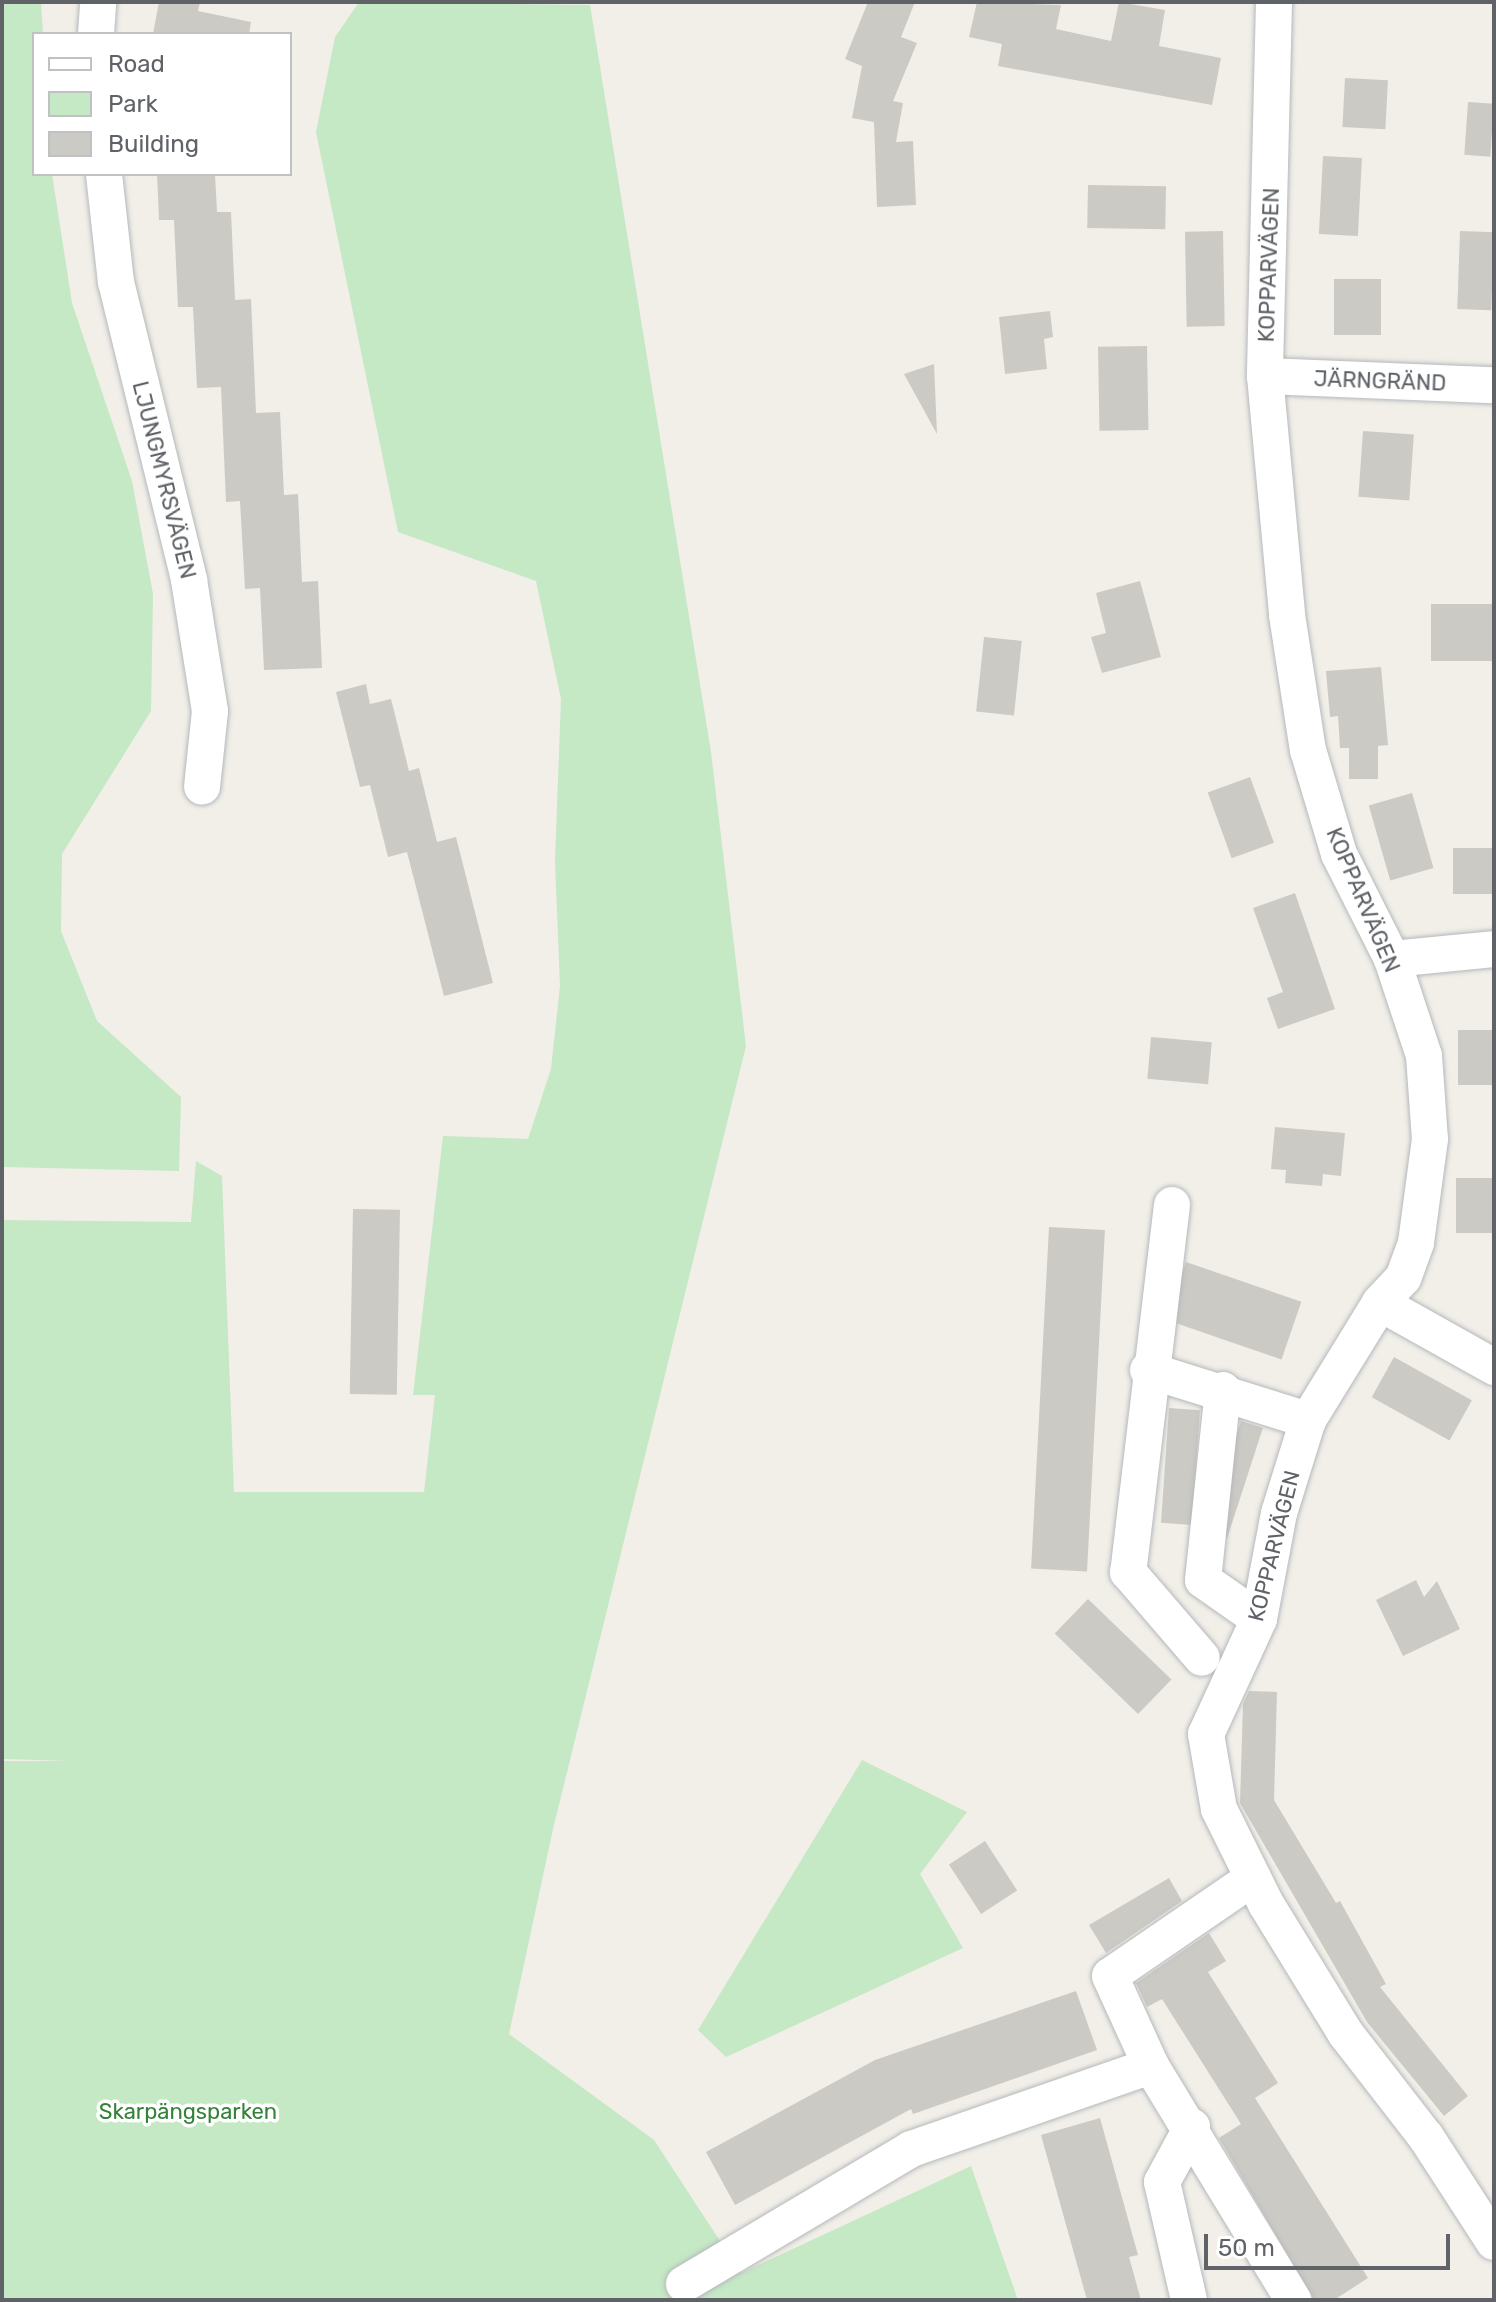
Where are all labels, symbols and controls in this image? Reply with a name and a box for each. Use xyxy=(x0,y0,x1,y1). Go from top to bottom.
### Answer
legend xyxy=(32,32,292,176)
text: Road xyxy=(108,50,165,78)
text: Park xyxy=(108,90,158,118)
text: Building xyxy=(108,130,199,158)
street label: KOPPARVÄGEN xyxy=(1253,187,1285,343)
street label: JÄRNGRÄND xyxy=(1313,365,1447,397)
street label: LJUNGMYRSVÄGEN xyxy=(127,378,201,582)
street label: KOPPARVÄGEN xyxy=(1321,824,1405,976)
street label: KOPPARVÄGEN xyxy=(1242,1468,1306,1624)
park label: Skarpängsparken xyxy=(99,2099,277,2125)
scale bar xyxy=(1208,2218,1454,2268)
text: 50 m xyxy=(1218,2234,1275,2262)

